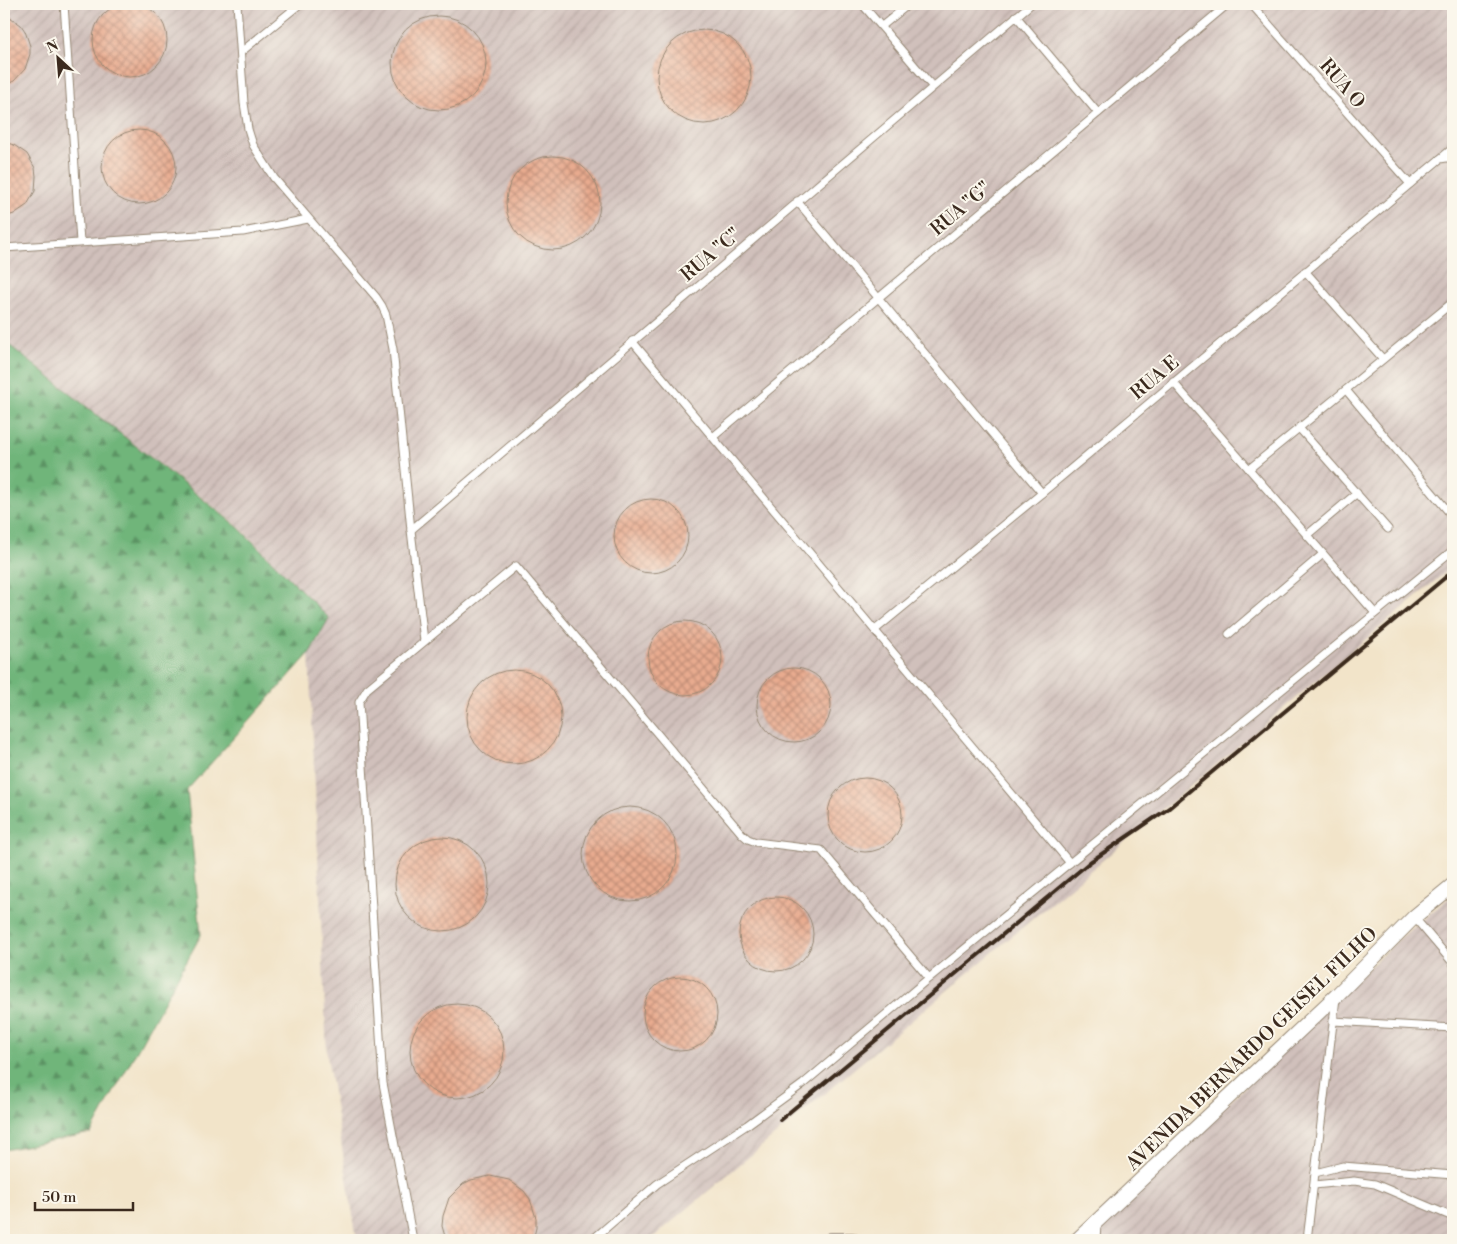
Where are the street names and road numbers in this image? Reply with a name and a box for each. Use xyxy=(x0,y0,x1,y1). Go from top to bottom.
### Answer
street label: RUA O xyxy=(1314,54,1370,113)
street label: RUA "G" xyxy=(925,176,996,241)
street label: RUA "C" xyxy=(676,223,746,287)
street label: RUA E xyxy=(1125,351,1184,405)
street label: AVENIDA BERNARDO GEISEL FILHO xyxy=(1120,922,1383,1176)

